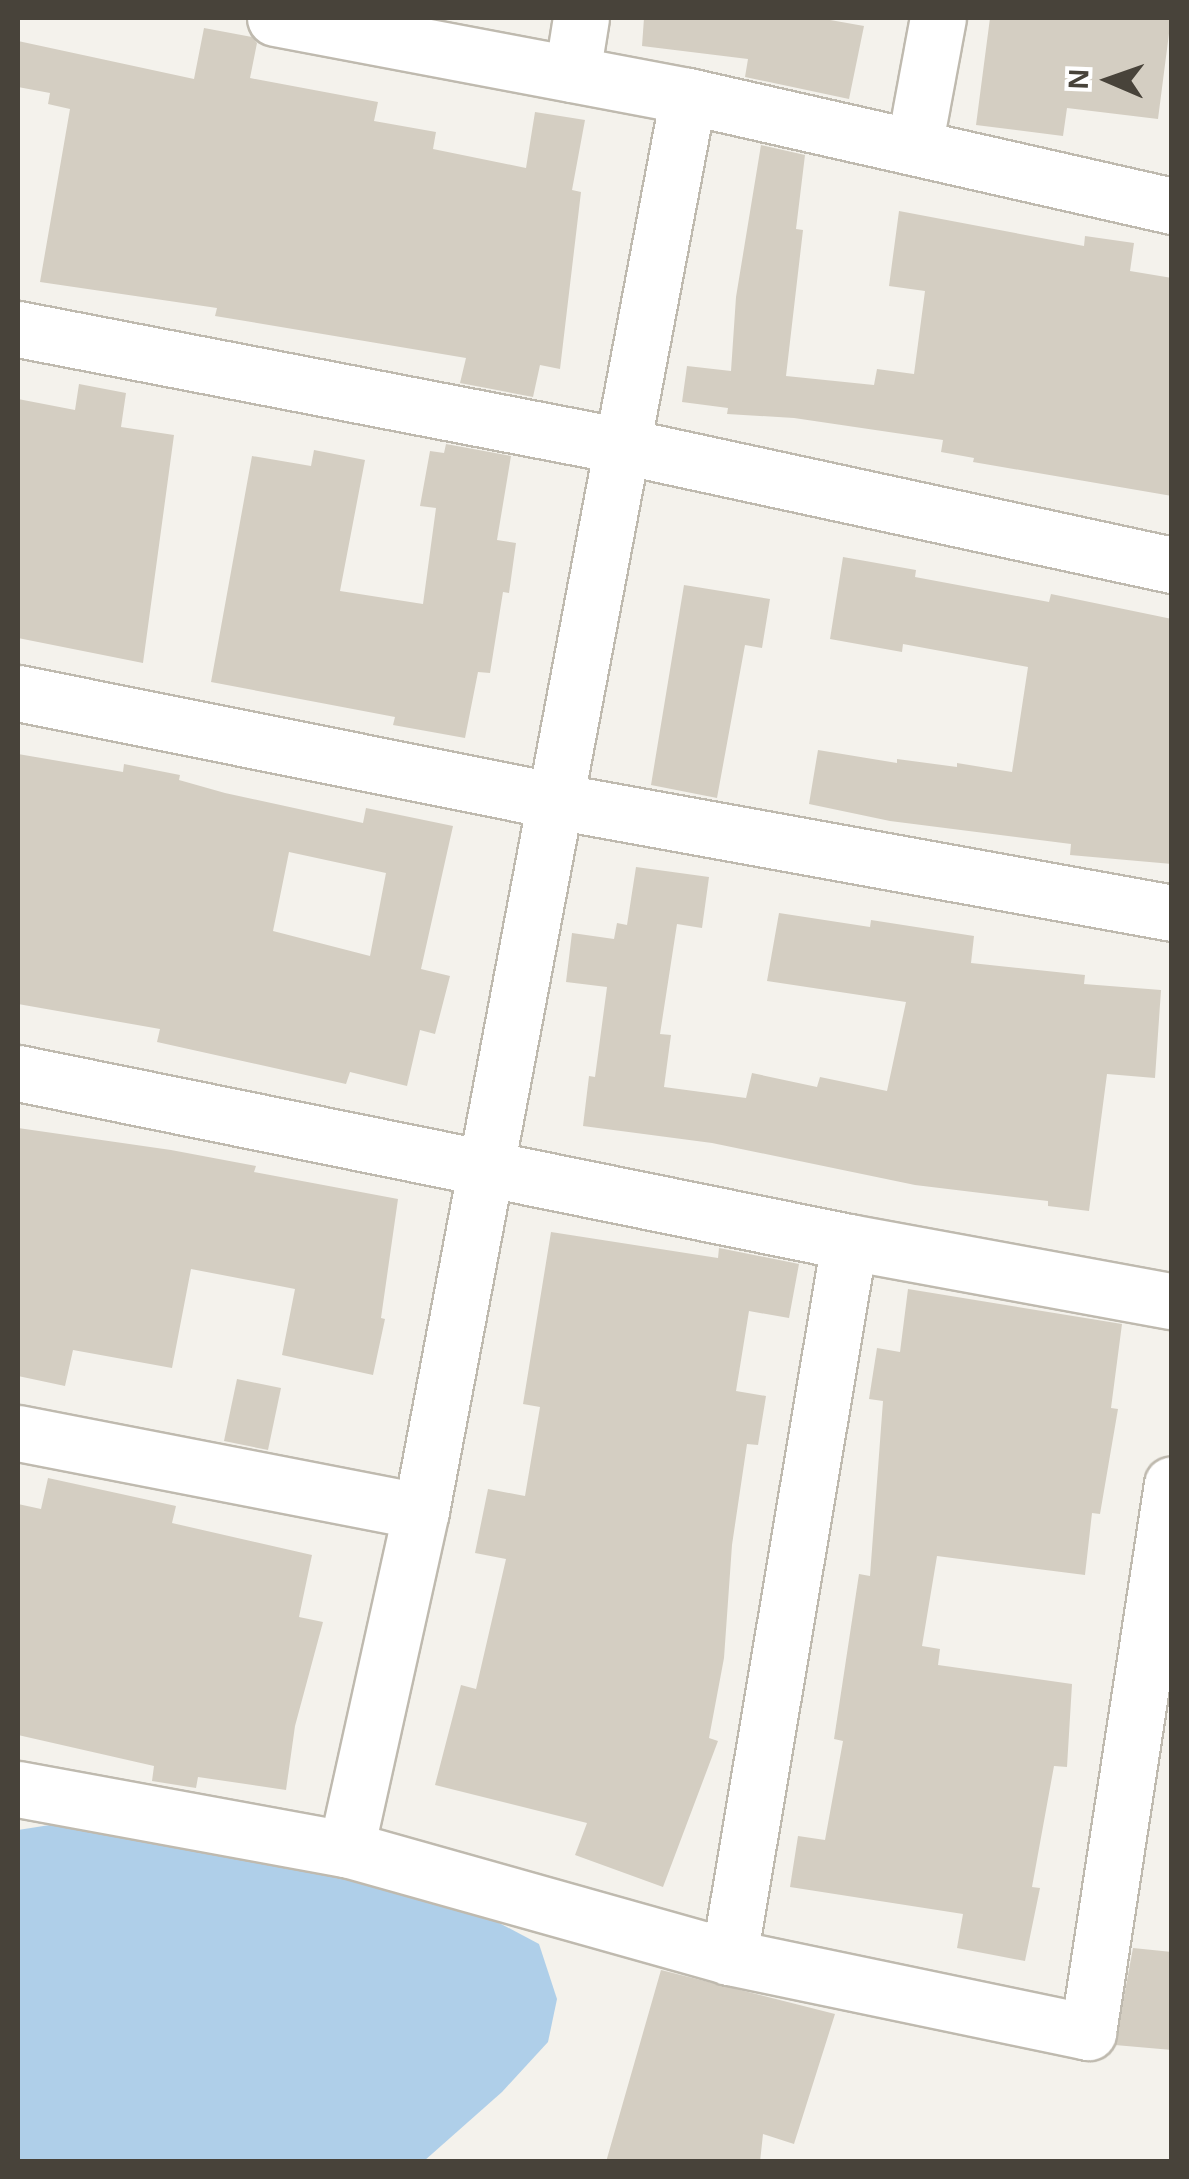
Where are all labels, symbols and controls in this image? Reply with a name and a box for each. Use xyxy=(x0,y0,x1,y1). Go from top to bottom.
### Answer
north arrow xyxy=(1059,30,1159,130)
text: N xyxy=(1063,68,1094,90)

